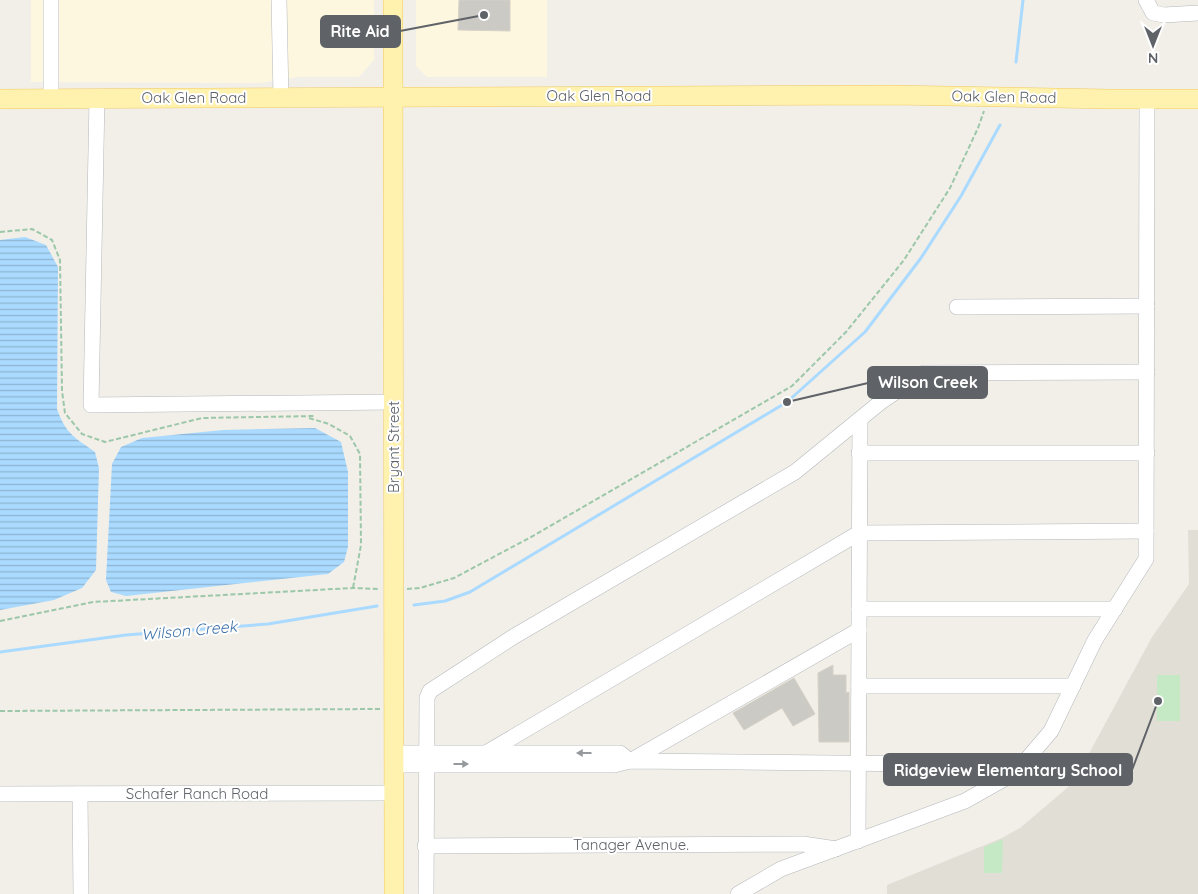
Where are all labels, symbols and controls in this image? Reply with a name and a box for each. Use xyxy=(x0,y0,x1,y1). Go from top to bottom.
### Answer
callout: Rite Aid xyxy=(321,16,400,47)
north arrow xyxy=(1128,20,1178,70)
text: Rite Aid xyxy=(330,21,390,41)
text: N xyxy=(1148,49,1158,67)
street label: Oak Glen Road xyxy=(547,86,651,105)
street label: Oak Glen Road xyxy=(951,86,1057,107)
street label: Oak Glen Road xyxy=(142,88,246,107)
callout: Wilson Creek xyxy=(868,367,987,398)
text: Wilson Creek xyxy=(878,372,978,392)
street label: Bryant Street xyxy=(384,401,403,493)
water label: Wilson Creek xyxy=(140,616,239,644)
one-way arrow xyxy=(576,749,592,757)
callout: Ridgeview Elementary School xyxy=(884,754,1132,785)
one-way arrow xyxy=(453,760,469,768)
text: Ridgeview Elementary School xyxy=(894,760,1122,780)
street label: Schafer Ranch Road xyxy=(126,784,268,803)
street label: Tanager Avenue. xyxy=(573,835,689,854)

